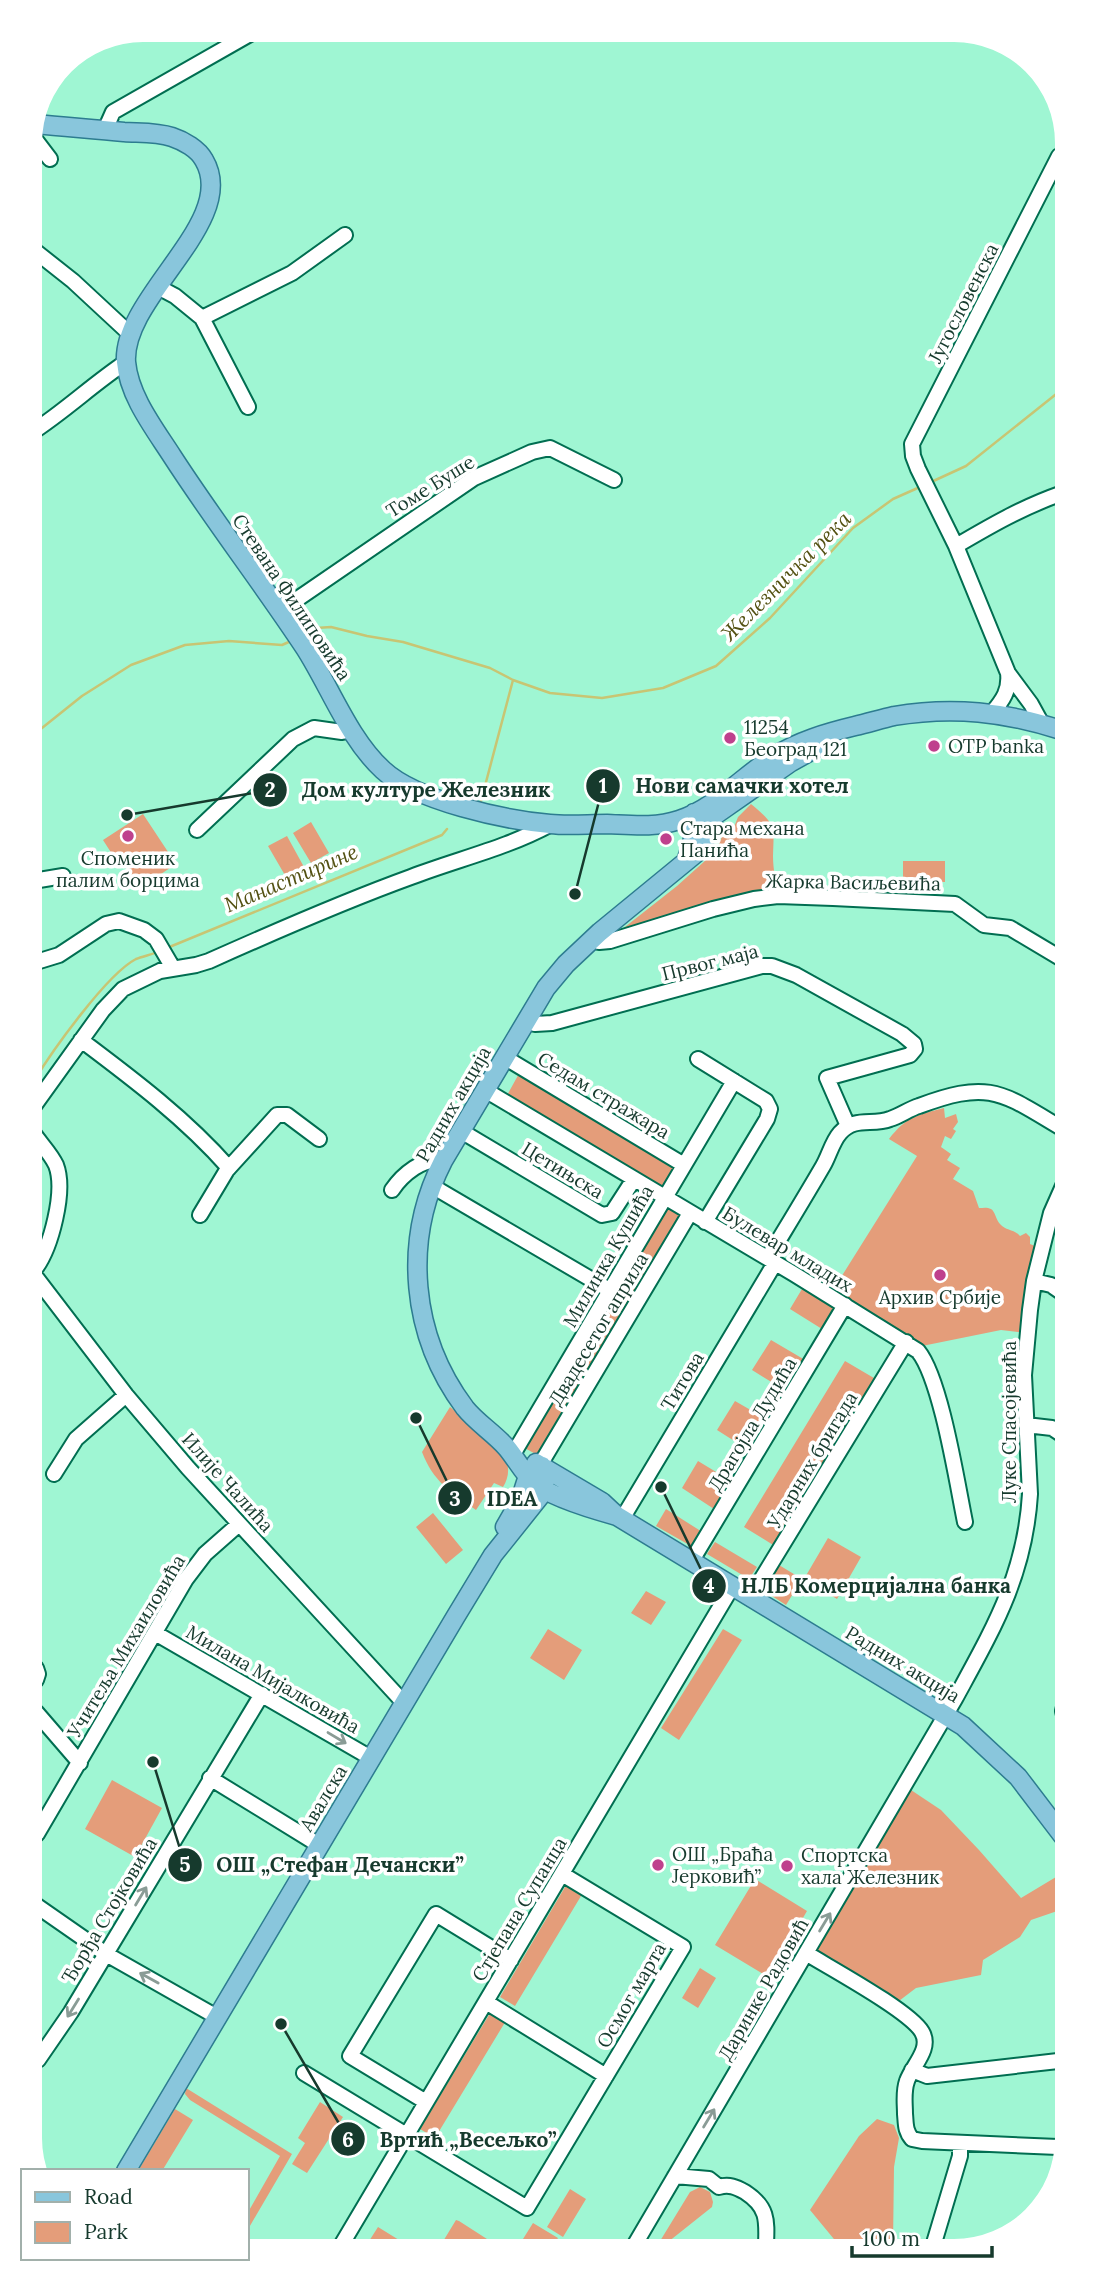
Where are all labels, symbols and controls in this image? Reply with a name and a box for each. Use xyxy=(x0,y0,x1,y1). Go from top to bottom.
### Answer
street label: Југословенска xyxy=(922,239,1004,368)
street label: Томе Буше xyxy=(381,449,479,523)
water label: Железничка река xyxy=(715,505,857,647)
street label: Стевана Филиповића xyxy=(227,509,357,685)
place label: 11254 Београд 121 xyxy=(744,715,847,761)
marker: 11254 Београд 121 xyxy=(722,730,738,746)
place label: OTP banka xyxy=(948,734,1044,758)
marker: OTP banka xyxy=(926,738,942,754)
callout: Нови самачки хотел xyxy=(586,765,863,807)
callout: Дом културе Железник xyxy=(253,769,565,811)
text: 1 xyxy=(599,772,607,799)
text: Нови самачки хотел xyxy=(635,772,849,799)
text: 2 xyxy=(264,776,276,803)
text: Дом културе Железник xyxy=(301,776,551,803)
place label: Стара механа Панића xyxy=(680,816,805,862)
marker: Споменик палим борцима xyxy=(120,828,136,844)
marker: Стара механа Панића xyxy=(658,831,674,847)
water label: Манастирине xyxy=(220,838,362,918)
place label: Споменик палим борцима xyxy=(56,846,200,892)
street label: Жарка Васиљевића xyxy=(765,868,941,896)
street label: Првог маја xyxy=(659,938,761,986)
street label: Радних акција xyxy=(410,1042,496,1166)
street label: Седам стражара xyxy=(534,1046,675,1144)
street label: Цетињска xyxy=(518,1136,608,1204)
street label: Милинка Кушића xyxy=(557,1180,659,1332)
street label: Булевар младих xyxy=(719,1201,857,1297)
street label: Двадесетог априла xyxy=(543,1248,653,1410)
marker: Архив Србије xyxy=(932,1267,948,1283)
place label: Архив Србије xyxy=(878,1285,1001,1309)
street label: Луке Спасојевића xyxy=(997,1341,1021,1503)
street label: Титова xyxy=(655,1347,709,1415)
street label: Драгојла Дудића xyxy=(703,1352,802,1495)
street label: Ударних бригада xyxy=(761,1387,862,1534)
street label: Илије Чалића xyxy=(177,1427,279,1537)
callout: IDEA xyxy=(437,1477,551,1519)
text: 3 xyxy=(449,1485,461,1512)
text: IDEA xyxy=(487,1485,537,1512)
street label: Учитеља Михаиловића xyxy=(61,1550,190,1743)
callout: НЛБ Комерцијална банка xyxy=(692,1565,1025,1607)
text: 4 xyxy=(703,1572,715,1599)
text: НЛБ Комерцијална банка xyxy=(741,1572,1011,1599)
street label: Милана Мијалковића xyxy=(182,1619,364,1739)
street label: Радних акција xyxy=(841,1620,965,1708)
one-way arrow xyxy=(327,1732,347,1746)
street label: Авалска xyxy=(293,1760,352,1836)
street label: Стјепана Супанца xyxy=(466,1832,572,1986)
street label: Ђорђа Стојковића xyxy=(56,1833,162,1987)
place label: ОШ „Браћа Јерковић” xyxy=(671,1842,774,1888)
place label: Спортска хала Железник xyxy=(801,1843,940,1889)
callout: ОШ „Стефан Дечански” xyxy=(167,1844,478,1886)
text: 5 xyxy=(179,1851,191,1878)
text: ОШ „Стефан Дечански” xyxy=(216,1851,464,1878)
marker: ОШ „Браћа Јерковић” xyxy=(650,1857,666,1873)
marker: Спортска хала Железник xyxy=(779,1858,795,1874)
one-way arrow xyxy=(134,1886,148,1906)
one-way arrow xyxy=(818,1912,832,1932)
street label: Даринке Радовић xyxy=(713,1914,813,2064)
street label: Осмог марта xyxy=(591,1938,671,2052)
one-way arrow xyxy=(139,1971,159,1985)
one-way arrow xyxy=(66,1997,80,2017)
one-way arrow xyxy=(703,2108,717,2128)
callout: Вртић „Весељко” xyxy=(331,2118,571,2160)
text: 6 xyxy=(342,2126,354,2153)
text: Вртић „Весељко” xyxy=(379,2126,557,2153)
legend xyxy=(21,2169,248,2260)
text: Road xyxy=(84,2183,133,2210)
scale bar xyxy=(852,2214,992,2258)
text: Park xyxy=(84,2218,128,2245)
text: 100 m xyxy=(862,2225,920,2252)

